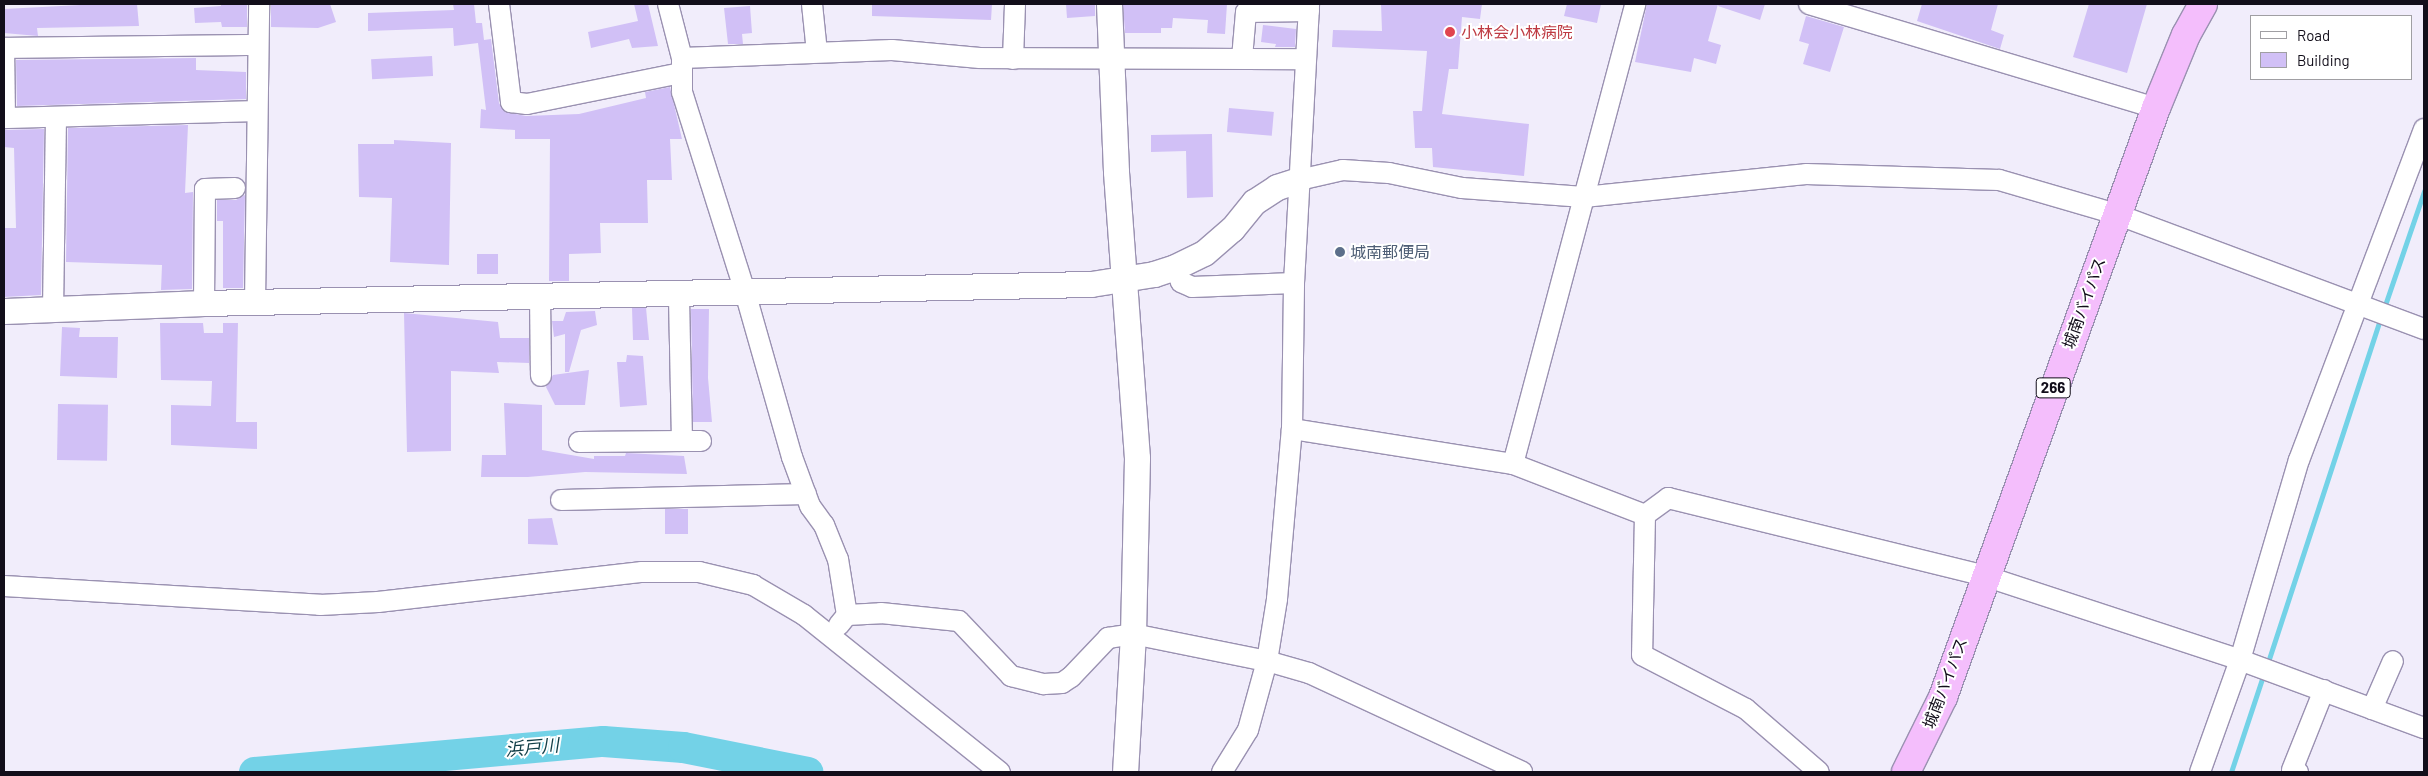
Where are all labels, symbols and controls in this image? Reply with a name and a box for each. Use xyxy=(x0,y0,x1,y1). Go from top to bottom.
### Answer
legend xyxy=(2250,15,2413,80)
place label: 小林会小林病院 xyxy=(1461,22,1573,42)
marker: 小林会小林病院 xyxy=(1443,25,1457,39)
text: Road xyxy=(2297,26,2330,44)
text: Building xyxy=(2297,51,2350,69)
place label: 城南郵便局 xyxy=(1350,242,1430,262)
marker: 城南郵便局 xyxy=(1334,246,1346,258)
street label: 城南バイパス xyxy=(2059,255,2109,351)
road number: 266 xyxy=(2036,376,2070,400)
street label: 城南バイパス xyxy=(1919,635,1971,731)
water label: 浜戸川 xyxy=(504,734,560,760)

